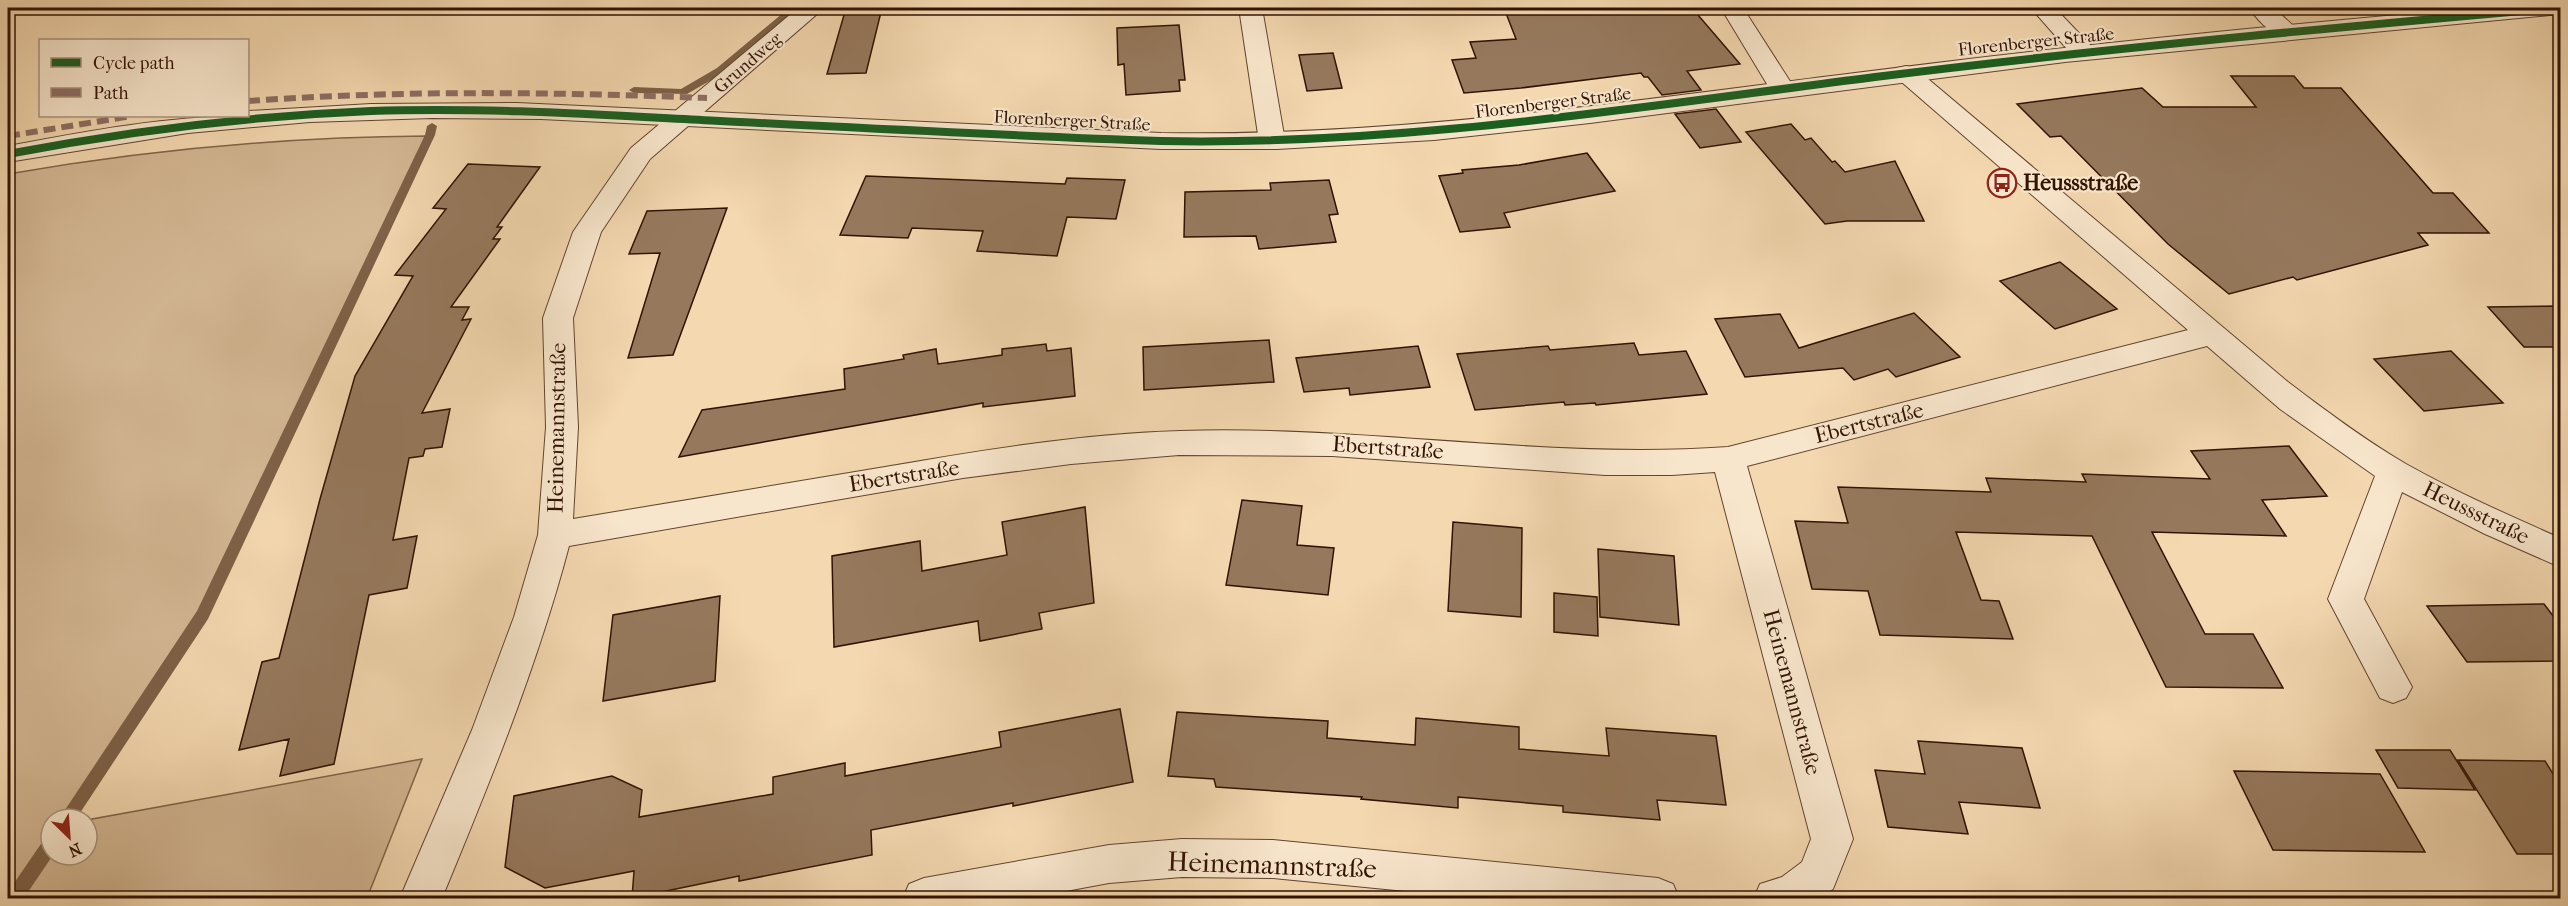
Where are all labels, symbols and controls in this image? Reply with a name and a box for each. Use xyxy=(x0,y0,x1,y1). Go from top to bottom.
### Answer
street label: Florenberger Straße xyxy=(1957,23,2115,61)
street label: Grundweg xyxy=(710,28,786,98)
legend xyxy=(39,39,249,117)
text: Cycle path xyxy=(93,53,174,74)
text: Path xyxy=(93,83,129,104)
street label: Florenberger Straße xyxy=(1474,83,1632,123)
street label: Florenberger Straße xyxy=(993,106,1151,136)
bus stop icon: Heussstraße xyxy=(1986,167,2018,199)
place label: Heussstraße xyxy=(2023,170,2138,196)
street label: Heinemannstraße xyxy=(543,342,571,513)
street label: Ebertstraße xyxy=(1812,397,1926,449)
street label: Ebertstraße xyxy=(1331,431,1445,465)
street label: Ebertstraße xyxy=(847,454,961,498)
street label: Heussstraße xyxy=(2419,476,2534,550)
street label: Heinemannstraße xyxy=(1757,606,1827,778)
north arrow xyxy=(39,807,99,867)
text: N xyxy=(65,839,85,862)
street label: Heinemannstraße xyxy=(1167,845,1377,885)

